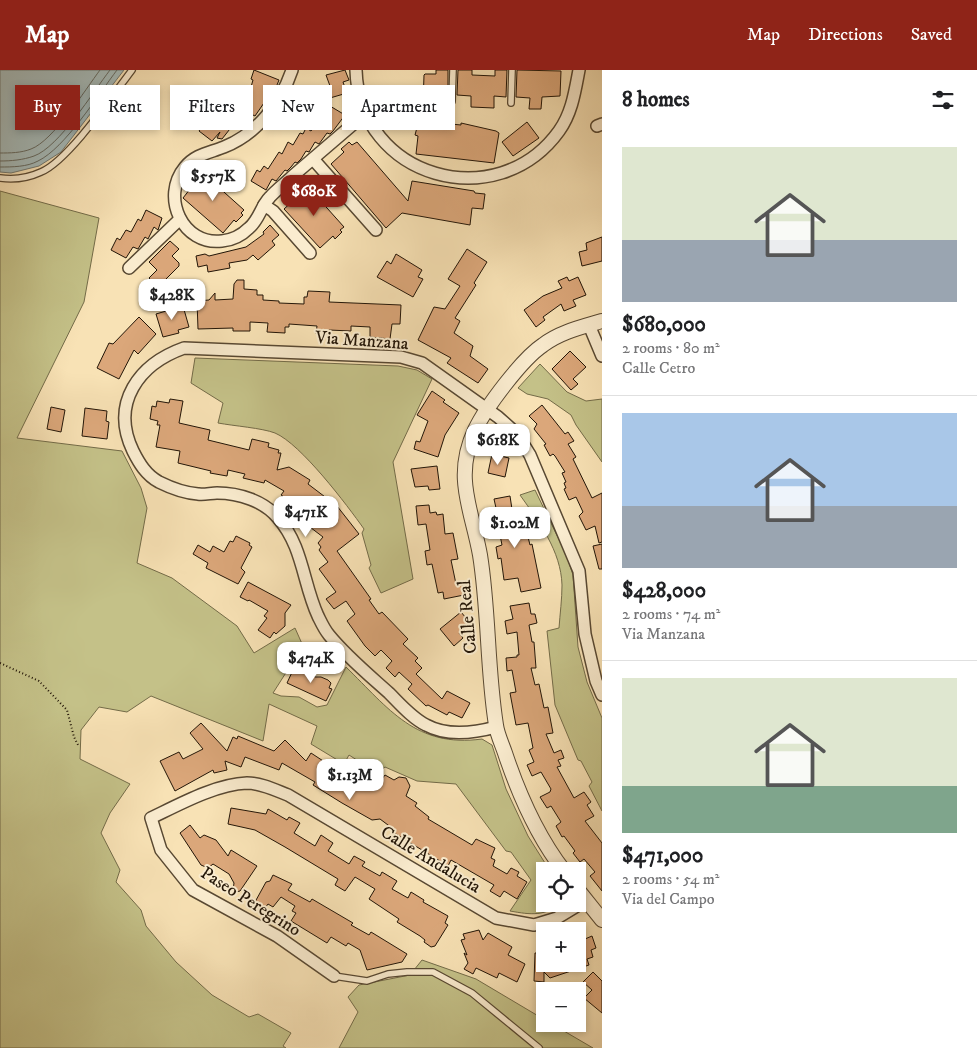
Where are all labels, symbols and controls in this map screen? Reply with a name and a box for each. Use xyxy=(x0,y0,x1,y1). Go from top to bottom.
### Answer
text: Map xyxy=(25,20,69,50)
text: Map xyxy=(747,24,780,46)
text: Directions xyxy=(808,24,883,46)
text: Saved xyxy=(911,24,952,46)
chip: Buy xyxy=(15,85,80,130)
chip: Rent xyxy=(90,85,160,130)
chip: Filters xyxy=(170,85,253,130)
chip: New xyxy=(263,85,332,130)
chip: Apartment xyxy=(342,85,455,130)
icon: filters xyxy=(929,86,957,114)
text: 8 homes xyxy=(622,87,690,113)
pin: $557K xyxy=(178,160,248,202)
text: $557K xyxy=(191,166,235,186)
pin: $680K xyxy=(279,174,349,217)
icon: home xyxy=(745,180,835,270)
text: $680K xyxy=(292,181,336,201)
pin: $428K xyxy=(137,278,207,321)
text: $428K xyxy=(149,285,195,305)
text: $680,000 xyxy=(622,312,706,338)
street label: Via Manzana xyxy=(314,327,410,355)
text: 2 rooms · 80 m² xyxy=(622,338,720,358)
text: Calle Cetro xyxy=(622,358,695,378)
pin: $618K xyxy=(463,424,533,466)
text: $618K xyxy=(477,430,519,450)
icon: home xyxy=(745,445,835,535)
pin: $471K xyxy=(271,496,341,538)
text: $471K xyxy=(285,502,327,522)
pin: $1.02M xyxy=(474,506,556,549)
text: $1.02M xyxy=(490,513,540,533)
street label: Calle Real xyxy=(454,578,482,655)
text: $428,000 xyxy=(622,578,706,604)
text: 2 rooms · 74 m² xyxy=(622,604,720,624)
text: Via Manzana xyxy=(622,624,705,644)
pin: $474K xyxy=(276,642,346,684)
text: $474K xyxy=(288,648,334,668)
icon: home xyxy=(745,710,835,800)
pin: $1.13M xyxy=(309,758,391,801)
text: $1.13M xyxy=(328,765,372,785)
street label: Calle Andalucia xyxy=(376,821,485,899)
text: $471,000 xyxy=(622,843,703,869)
street label: Paseo Peregrino xyxy=(196,862,305,942)
map controls xyxy=(536,862,586,1032)
button: locate xyxy=(536,862,586,912)
text: 2 rooms · 54 m² xyxy=(622,869,719,889)
text: Via del Campo xyxy=(622,889,714,909)
button: + xyxy=(536,922,586,972)
button: − xyxy=(536,982,586,1032)

